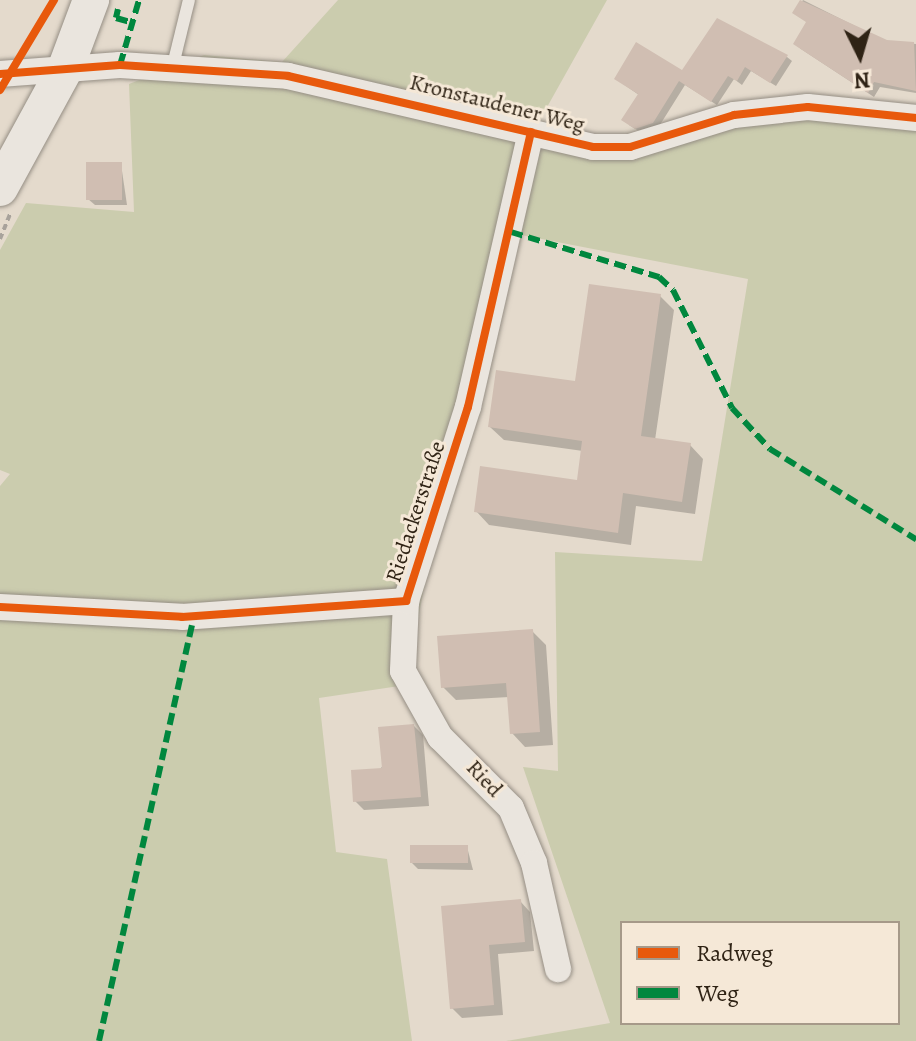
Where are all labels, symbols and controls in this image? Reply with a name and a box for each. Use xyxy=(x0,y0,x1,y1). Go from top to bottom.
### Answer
north arrow xyxy=(820,16,900,96)
text: N xyxy=(853,64,871,96)
street label: Kronstaudener Weg xyxy=(407,70,587,138)
street label: Riedackerstraße xyxy=(381,438,451,586)
street label: Ried xyxy=(460,755,508,803)
legend xyxy=(620,921,900,1025)
text: Radweg xyxy=(696,937,773,969)
text: Weg xyxy=(696,977,739,1009)

